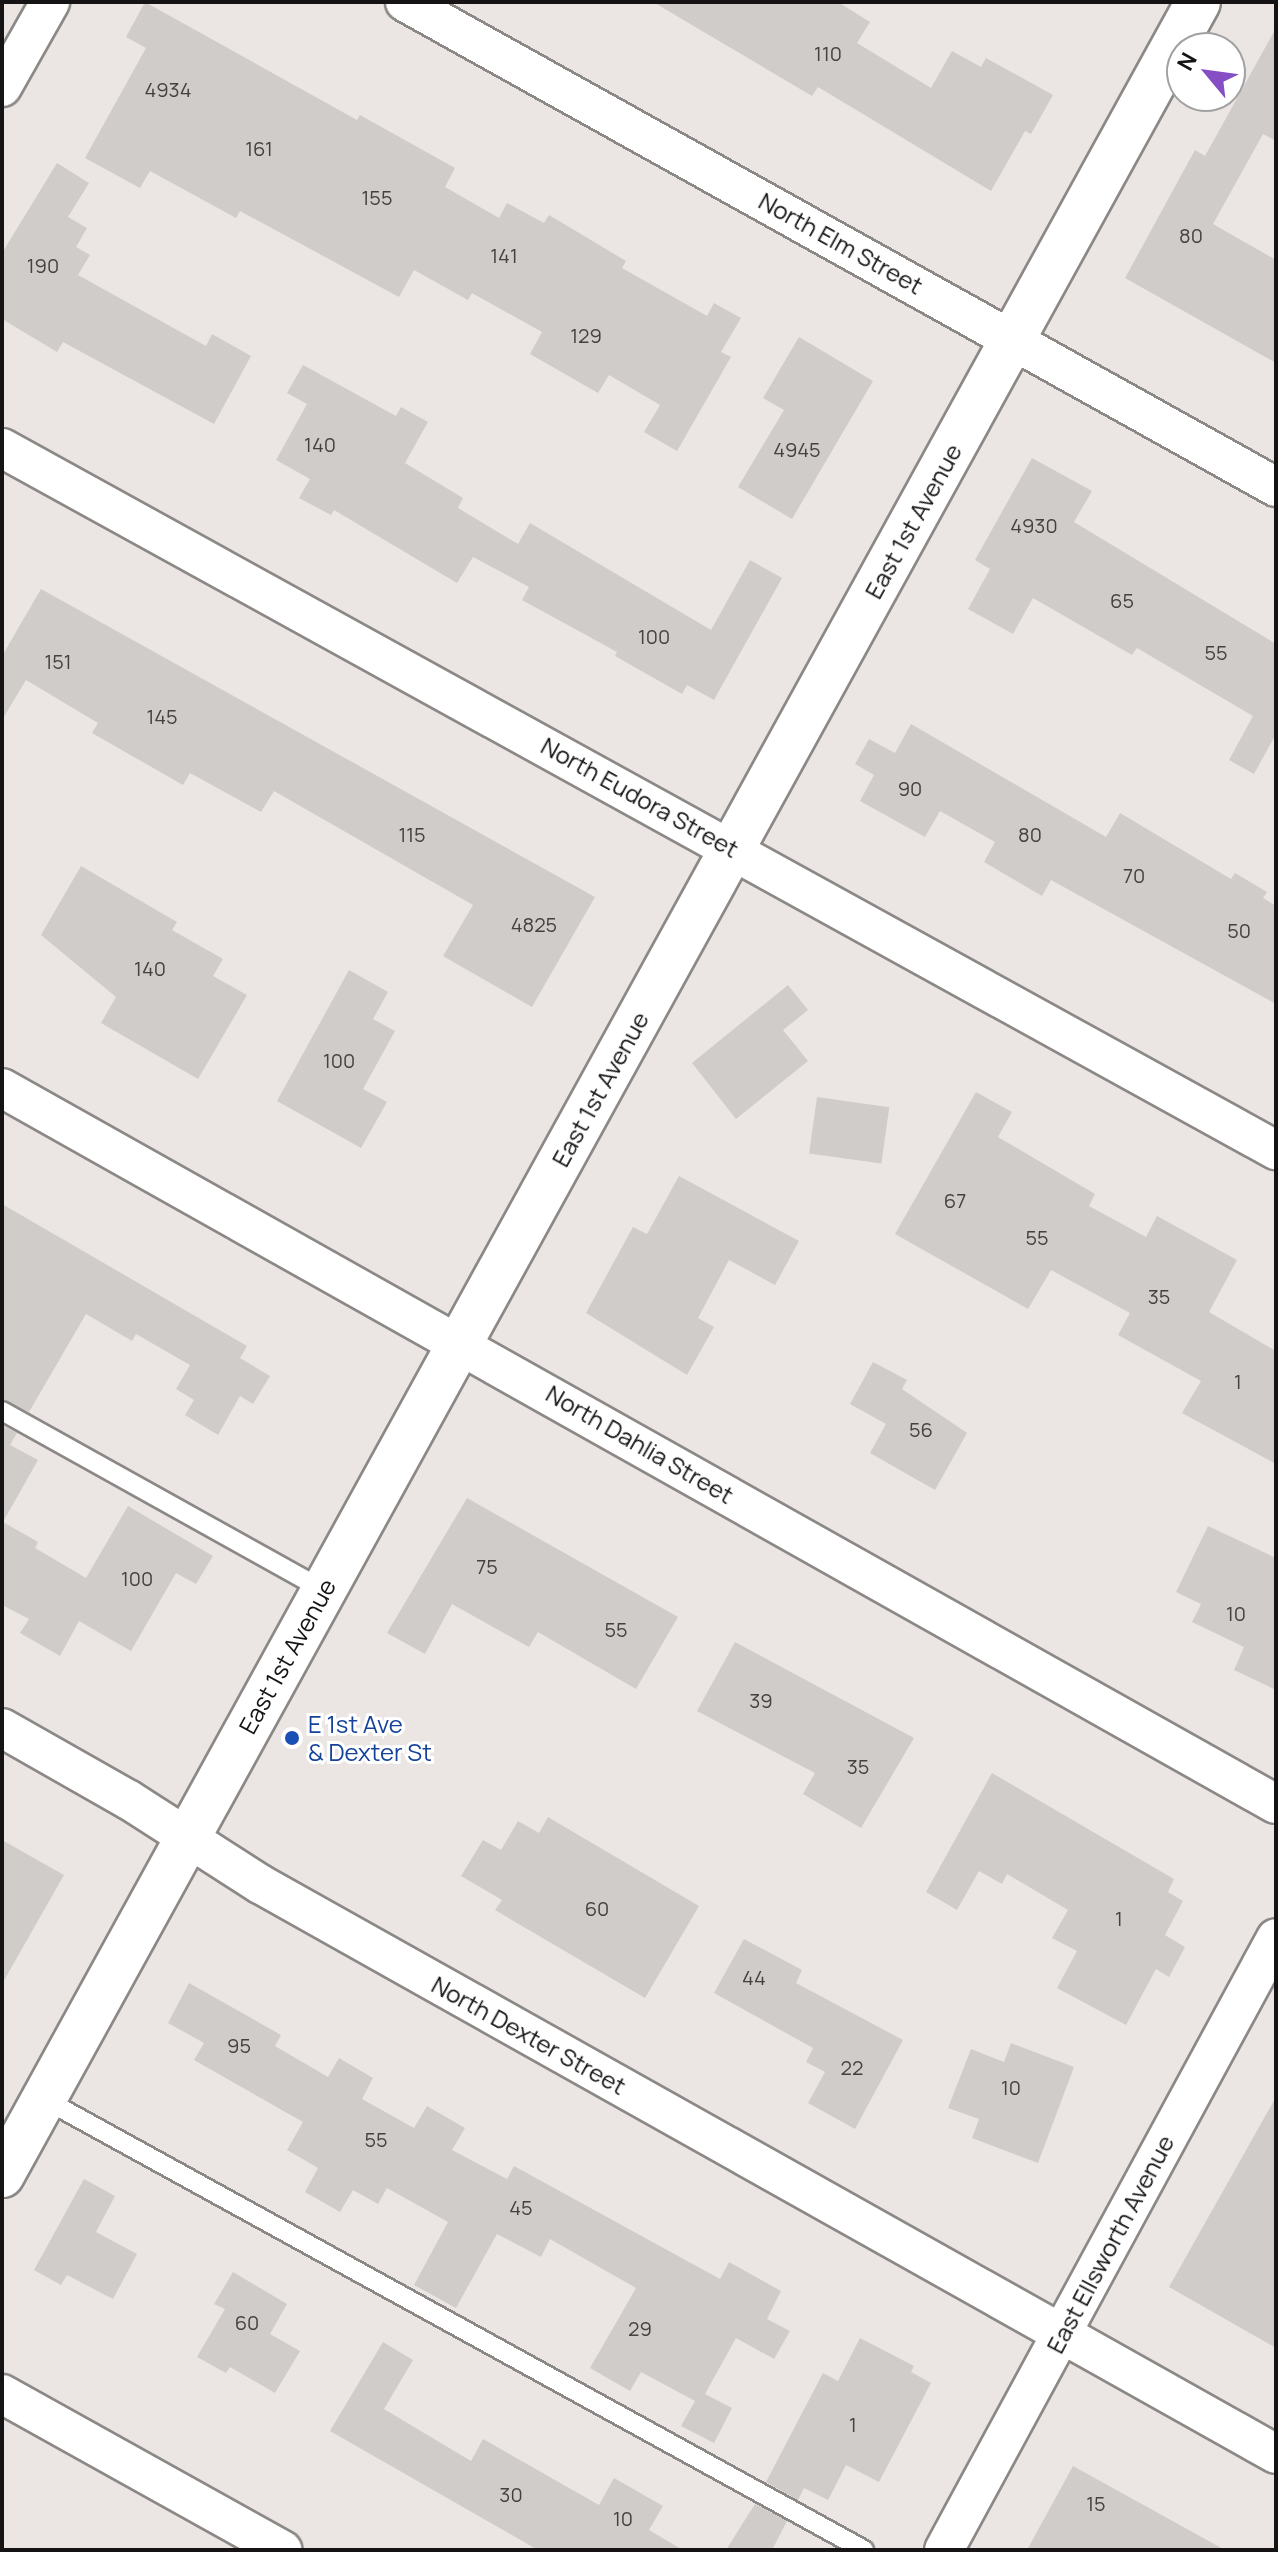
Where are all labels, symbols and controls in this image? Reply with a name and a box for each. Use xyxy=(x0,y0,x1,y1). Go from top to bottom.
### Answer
north arrow xyxy=(1166,32,1246,112)
house number: 110 xyxy=(814,41,842,65)
text: N xyxy=(1170,47,1204,76)
house number: 4934 xyxy=(145,77,191,101)
house number: 161 xyxy=(245,136,273,160)
house number: 155 xyxy=(362,185,392,209)
street label: North Elm Street xyxy=(754,186,928,300)
house number: 80 xyxy=(1179,223,1203,247)
house number: 141 xyxy=(490,243,518,267)
house number: 190 xyxy=(27,253,59,277)
house number: 129 xyxy=(570,323,602,347)
house number: 140 xyxy=(304,432,336,456)
house number: 4945 xyxy=(773,437,821,461)
street label: East 1st Avenue xyxy=(859,439,967,603)
house number: 4930 xyxy=(1010,513,1058,537)
house number: 65 xyxy=(1110,588,1134,612)
house number: 100 xyxy=(638,624,670,648)
house number: 55 xyxy=(1204,640,1228,664)
house number: 151 xyxy=(44,649,72,673)
house number: 145 xyxy=(146,704,178,728)
street label: North Eudora Street xyxy=(536,731,744,863)
house number: 90 xyxy=(898,776,922,800)
house number: 115 xyxy=(398,822,426,846)
house number: 80 xyxy=(1018,822,1042,846)
house number: 70 xyxy=(1123,863,1145,887)
house number: 4825 xyxy=(511,912,557,936)
house number: 50 xyxy=(1227,918,1251,942)
house number: 140 xyxy=(134,956,166,980)
street label: East 1st Avenue xyxy=(546,1007,654,1171)
house number: 100 xyxy=(323,1048,355,1072)
house number: 67 xyxy=(944,1188,966,1212)
house number: 55 xyxy=(1025,1225,1049,1249)
house number: 35 xyxy=(1148,1284,1170,1308)
house number: 1 xyxy=(1234,1369,1242,1393)
street label: North Dahlia Street xyxy=(541,1379,739,1509)
house number: 56 xyxy=(909,1417,933,1441)
house number: 75 xyxy=(476,1554,498,1578)
house number: 100 xyxy=(121,1566,153,1590)
street label: East 1st Avenue xyxy=(233,1574,341,1738)
house number: 10 xyxy=(1226,1601,1246,1625)
house number: 55 xyxy=(604,1617,628,1641)
house number: 39 xyxy=(749,1688,773,1712)
place label: E 1st Ave & Dexter St xyxy=(308,1710,432,1766)
marker: E 1st Ave & Dexter St xyxy=(283,1729,301,1747)
house number: 35 xyxy=(847,1754,869,1778)
house number: 60 xyxy=(585,1896,609,1920)
house number: 1 xyxy=(1115,1906,1123,1930)
house number: 44 xyxy=(742,1965,766,1989)
street label: North Dexter Street xyxy=(427,1970,631,2100)
house number: 95 xyxy=(227,2033,251,2057)
house number: 22 xyxy=(841,2055,863,2079)
house number: 10 xyxy=(1001,2075,1021,2099)
house number: 55 xyxy=(364,2127,388,2151)
street label: East Ellsworth Avenue xyxy=(1040,2130,1180,2358)
house number: 45 xyxy=(509,2195,533,2219)
house number: 60 xyxy=(235,2310,259,2334)
house number: 29 xyxy=(628,2316,652,2340)
house number: 1 xyxy=(849,2412,857,2436)
house number: 30 xyxy=(499,2482,523,2506)
house number: 15 xyxy=(1086,2491,1106,2515)
house number: 10 xyxy=(613,2506,633,2530)

